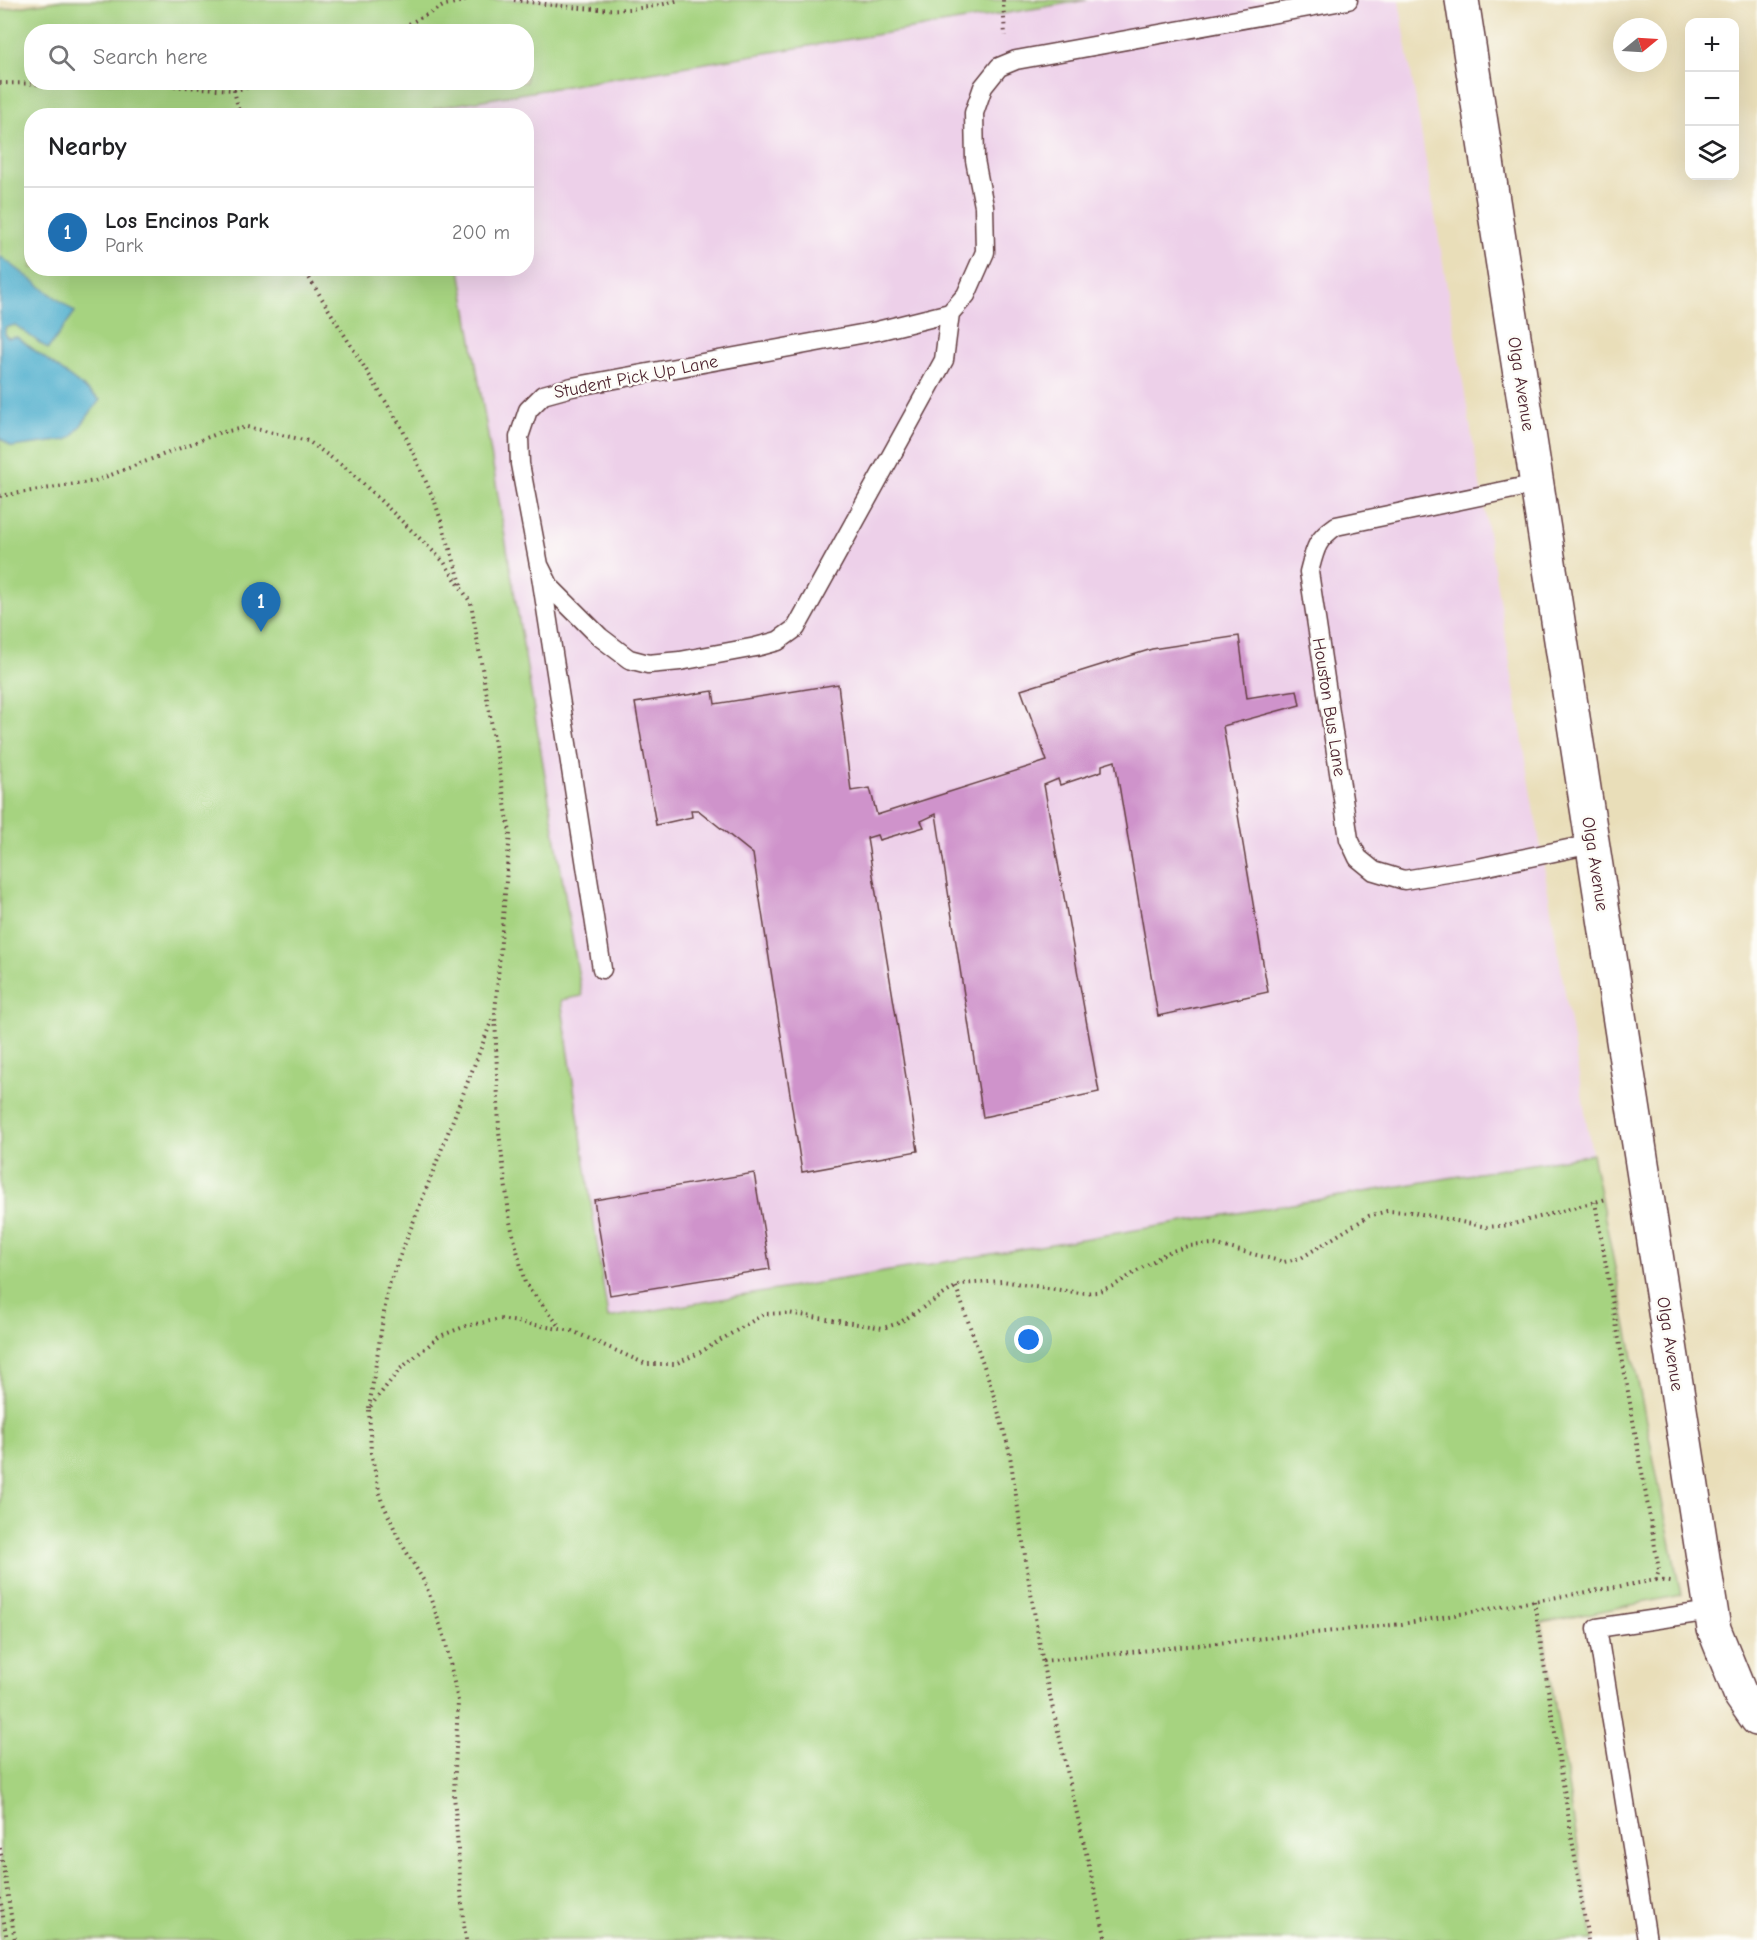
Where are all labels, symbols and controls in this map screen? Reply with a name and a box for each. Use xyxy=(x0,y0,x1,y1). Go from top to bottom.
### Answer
north arrow xyxy=(1613,18,1667,72)
map controls xyxy=(1685,18,1739,180)
button: + xyxy=(1685,18,1739,72)
search box xyxy=(24,24,534,90)
icon: search xyxy=(45,41,78,74)
text: Search here xyxy=(93,44,208,70)
button: − xyxy=(1685,72,1739,126)
button: layers xyxy=(1685,126,1739,180)
text: Nearby xyxy=(48,132,127,162)
text: Los Encinos Park xyxy=(105,208,269,234)
text: 1 xyxy=(64,221,71,244)
text: 200 m xyxy=(452,221,510,244)
text: Park xyxy=(105,234,143,257)
street label: Olga Avenue xyxy=(1503,335,1539,433)
street label: Student Pick Up Lane xyxy=(552,351,720,403)
pin: 1 xyxy=(242,582,280,632)
street label: Houston Bus Lane xyxy=(1308,636,1350,778)
street label: Olga Avenue xyxy=(1577,815,1613,913)
street label: Olga Avenue xyxy=(1652,1295,1688,1393)
your location xyxy=(1014,1325,1043,1354)

